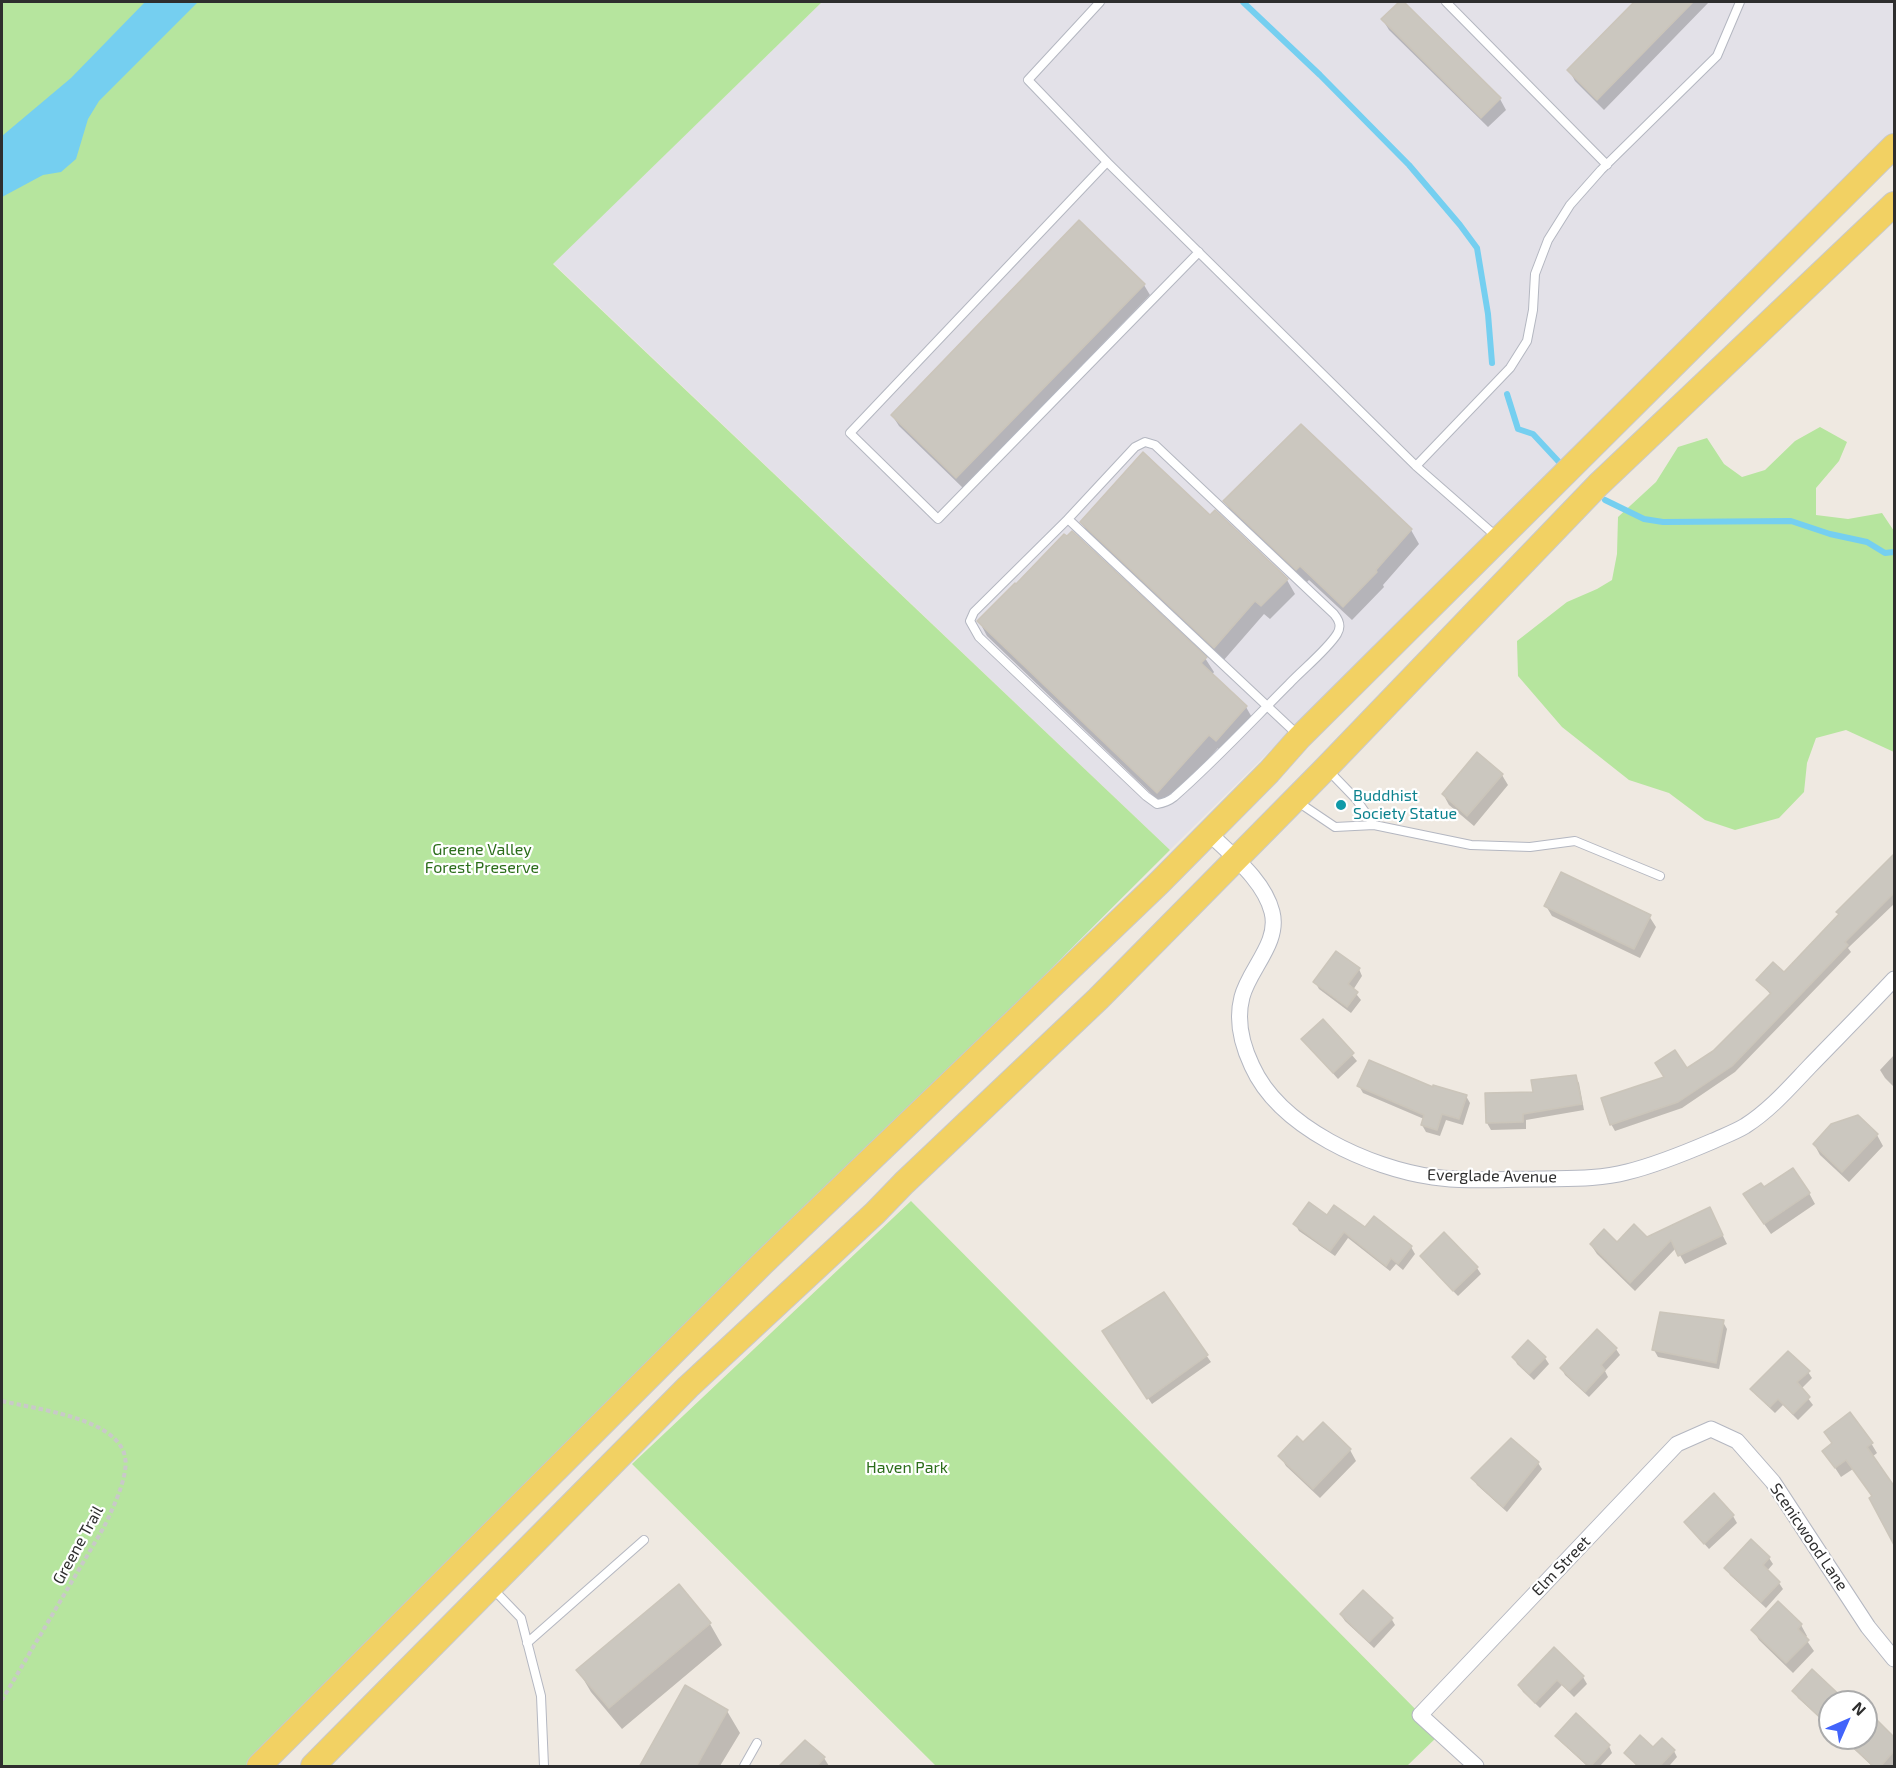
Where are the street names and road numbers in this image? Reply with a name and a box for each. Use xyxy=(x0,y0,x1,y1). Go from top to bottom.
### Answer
street label: Everglade Avenue xyxy=(1427,1165,1557,1187)
street label: Scenicwood Lane xyxy=(1766,1480,1852,1594)
street label: Greene Trail xyxy=(49,1502,107,1588)
street label: Elm Street xyxy=(1528,1532,1594,1600)

